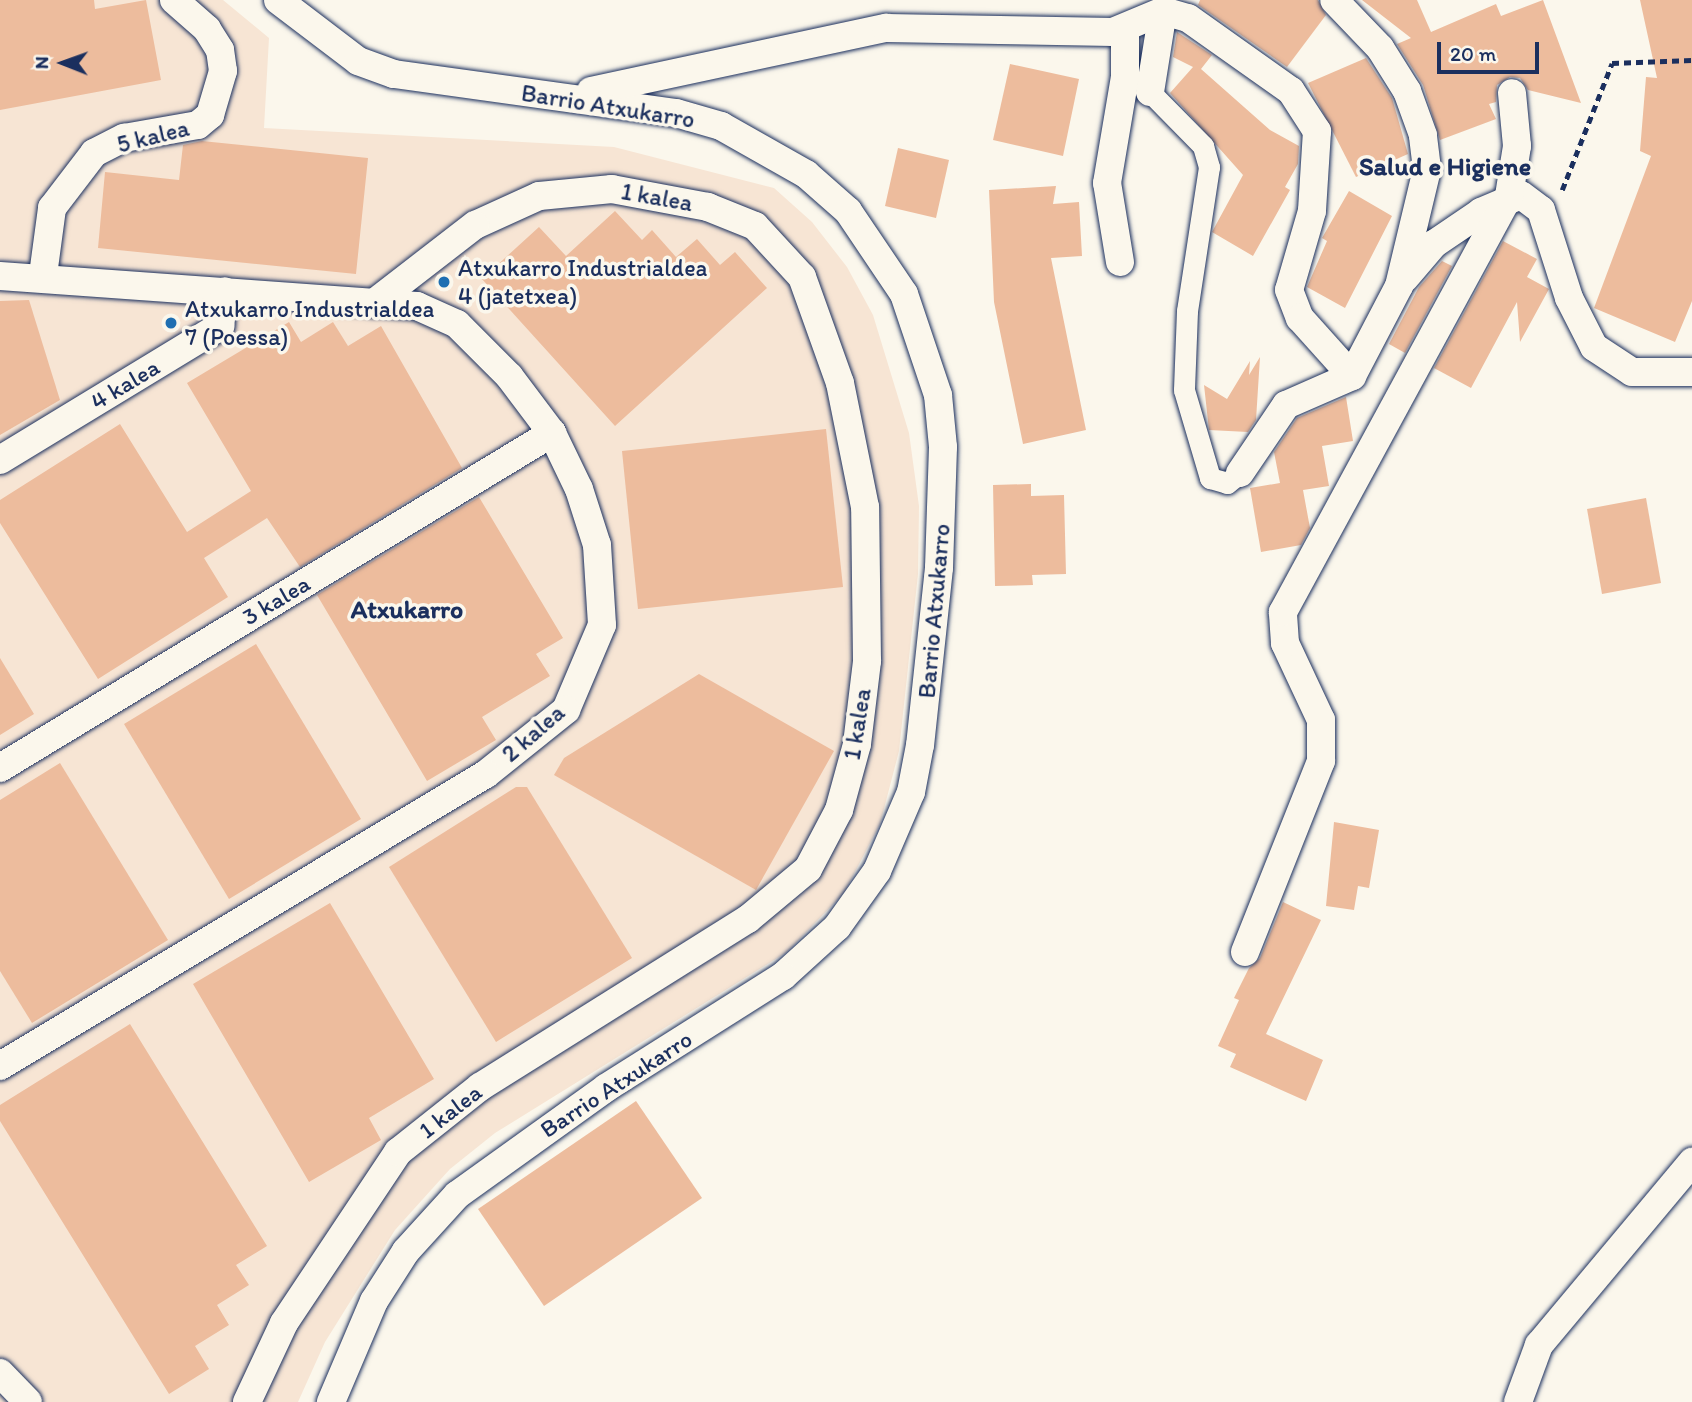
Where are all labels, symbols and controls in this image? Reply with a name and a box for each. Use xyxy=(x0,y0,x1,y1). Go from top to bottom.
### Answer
north arrow xyxy=(28,28,98,98)
scale bar xyxy=(1440,28,1542,72)
text: 20 m xyxy=(1450,41,1496,66)
text: N xyxy=(30,56,53,69)
street label: Barrio Atxukarro xyxy=(520,78,696,134)
street label: 5 kalea xyxy=(114,113,192,159)
district label: Salud e Higiene xyxy=(1359,151,1531,183)
street label: 1 kalea xyxy=(619,177,695,217)
place label: Atxukarro Industrialdea 4 (jatetxea) xyxy=(458,254,707,310)
marker: Atxukarro Industrialdea 4 (jatetxea) xyxy=(436,274,452,290)
place label: Atxukarro Industrialdea 7 (Poessa) xyxy=(185,295,434,351)
marker: Atxukarro Industrialdea 7 (Poessa) xyxy=(163,315,179,331)
street label: 4 kalea xyxy=(85,352,165,416)
street label: Barrio Atxukarro xyxy=(912,523,956,699)
street label: 3 kalea xyxy=(237,569,315,631)
district label: Atxukarro xyxy=(351,594,463,626)
street label: 1 kalea xyxy=(837,686,877,762)
street label: 2 kalea xyxy=(496,698,570,768)
street label: Barrio Atxukarro xyxy=(535,1024,697,1144)
street label: 1 kalea xyxy=(413,1077,487,1145)

